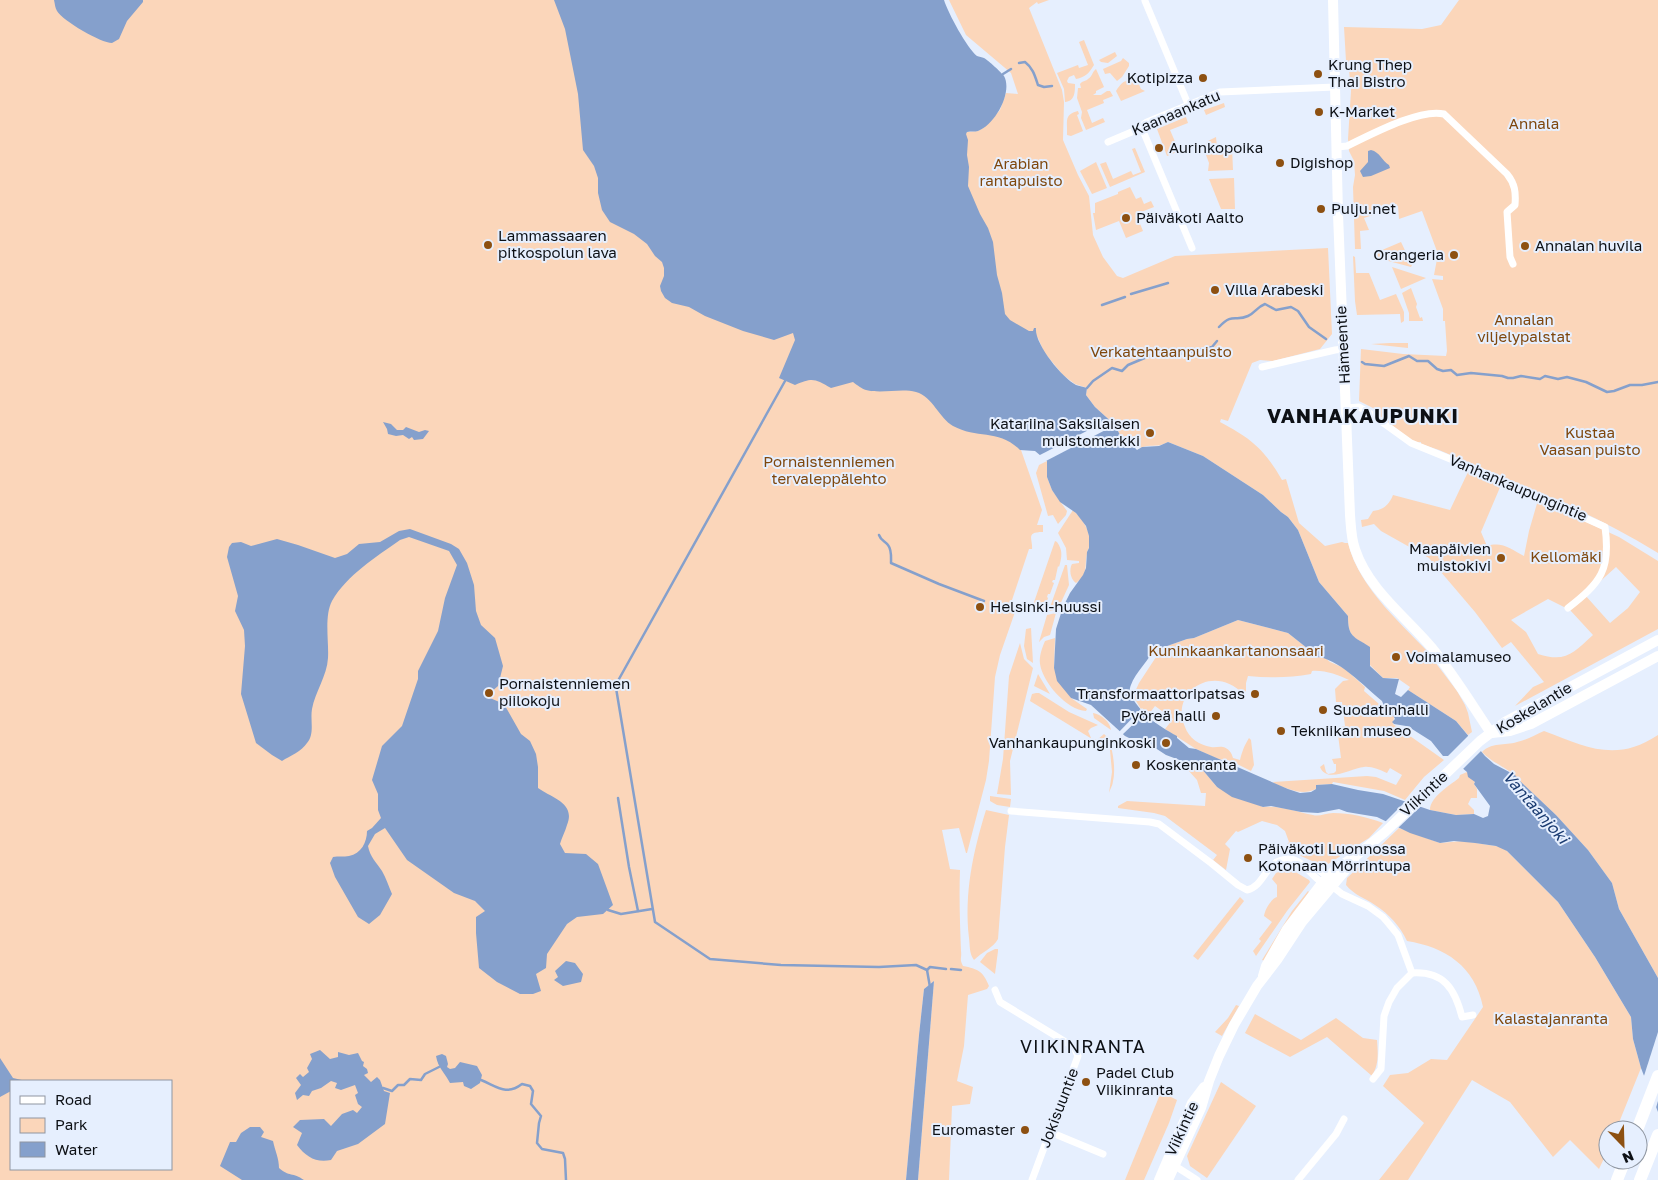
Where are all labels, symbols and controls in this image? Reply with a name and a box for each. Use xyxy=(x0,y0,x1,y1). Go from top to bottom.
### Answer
place label: Krung Thep Thai Bistro xyxy=(1328,55,1412,90)
place label: Kotipizza xyxy=(1127,68,1193,86)
marker: Krung Thep Thai Bistro xyxy=(1312,68,1324,80)
marker: Kotipizza xyxy=(1197,72,1209,84)
street label: Kaanaankatu xyxy=(1129,85,1223,139)
place label: K-Market xyxy=(1329,102,1395,120)
marker: K-Market xyxy=(1313,106,1325,118)
park label: Annala xyxy=(1509,114,1559,132)
place label: Aurinkopoika xyxy=(1169,138,1263,156)
marker: Aurinkopoika xyxy=(1153,142,1165,154)
place label: Digishop xyxy=(1290,153,1353,171)
park label: Arabian rantapuisto xyxy=(980,154,1063,189)
marker: Digishop xyxy=(1274,157,1286,169)
place label: Pulju.net xyxy=(1331,199,1396,217)
marker: Pulju.net xyxy=(1315,203,1327,215)
place label: Päiväkoti Aalto xyxy=(1136,208,1244,226)
marker: Päiväkoti Aalto xyxy=(1120,212,1132,224)
place label: Lammassaaren pitkospolun lava xyxy=(498,226,617,261)
place label: Annalan huvila xyxy=(1535,236,1642,254)
marker: Lammassaaren pitkospolun lava xyxy=(482,239,494,251)
marker: Annalan huvila xyxy=(1519,240,1531,252)
place label: Orangeria xyxy=(1373,245,1444,263)
marker: Orangeria xyxy=(1448,249,1460,261)
place label: Villa Arabeski xyxy=(1225,280,1324,298)
marker: Villa Arabeski xyxy=(1209,284,1221,296)
street label: Hämeentie xyxy=(1331,305,1353,385)
park label: Annalan viljelypalstat xyxy=(1477,310,1571,345)
park label: Verkatehtaanpuisto xyxy=(1090,342,1232,360)
district label: VANHAKAUPUNKI xyxy=(1267,403,1459,427)
place label: Katariina Saksilaisen muistomerkki xyxy=(990,414,1140,449)
park label: Kustaa Vaasan puisto xyxy=(1540,423,1640,458)
marker: Katariina Saksilaisen muistomerkki xyxy=(1144,427,1156,439)
street label: Vanhankaupungintie xyxy=(1447,450,1590,524)
park label: Pornaistenniemen tervaleppälehto xyxy=(763,452,895,487)
place label: Maapäivien muistokivi xyxy=(1409,539,1491,574)
park label: Kellomäki xyxy=(1530,547,1602,565)
marker: Maapäivien muistokivi xyxy=(1495,552,1507,564)
place label: Helsinki-huussi xyxy=(990,597,1102,615)
marker: Helsinki-huussi xyxy=(974,601,986,613)
park label: Kuninkaankartanonsaari xyxy=(1148,641,1324,659)
place label: Voimalamuseo xyxy=(1406,647,1511,665)
marker: Voimalamuseo xyxy=(1390,651,1402,663)
place label: Pornaistenniemen piilokoju xyxy=(499,674,630,709)
street label: Koskelantie xyxy=(1492,677,1575,737)
place label: Transformaattoripatsas xyxy=(1077,684,1245,702)
marker: Pornaistenniemen piilokoju xyxy=(483,687,495,699)
marker: Transformaattoripatsas xyxy=(1249,688,1261,700)
place label: Suodatinhalli xyxy=(1333,700,1429,718)
marker: Suodatinhalli xyxy=(1317,704,1329,716)
place label: Pyöreä halli xyxy=(1121,706,1206,724)
marker: Pyöreä halli xyxy=(1210,710,1222,722)
place label: Tekniikan museo xyxy=(1291,721,1411,739)
marker: Tekniikan museo xyxy=(1275,725,1287,737)
place label: Vanhankaupunginkoski xyxy=(989,733,1156,751)
marker: Vanhankaupunginkoski xyxy=(1160,737,1172,749)
place label: Koskenranta xyxy=(1146,755,1237,773)
marker: Koskenranta xyxy=(1130,759,1142,771)
water label: Vantaanjoki xyxy=(1499,766,1574,849)
street label: Viikintie xyxy=(1396,767,1451,820)
place label: Päiväkoti Luonnossa Kotonaan Mörrintupa xyxy=(1258,839,1411,874)
marker: Päiväkoti Luonnossa Kotonaan Mörrintupa xyxy=(1242,852,1254,864)
park label: Kalastajanranta xyxy=(1494,1009,1608,1027)
district label: VIIKINRANTA xyxy=(1020,1035,1146,1057)
place label: Padel Club Viikinranta xyxy=(1096,1063,1174,1098)
street label: Jokisuuntie xyxy=(1035,1065,1082,1150)
marker: Padel Club Viikinranta xyxy=(1080,1076,1092,1088)
legend xyxy=(10,1080,172,1170)
text: Road xyxy=(55,1090,92,1108)
street label: Viikintie xyxy=(1161,1098,1202,1159)
text: Park xyxy=(55,1115,88,1133)
place label: Euromaster xyxy=(932,1120,1015,1138)
north arrow xyxy=(1598,1120,1648,1170)
marker: Euromaster xyxy=(1019,1124,1031,1136)
text: Water xyxy=(55,1140,98,1158)
text: N xyxy=(1620,1148,1636,1167)

